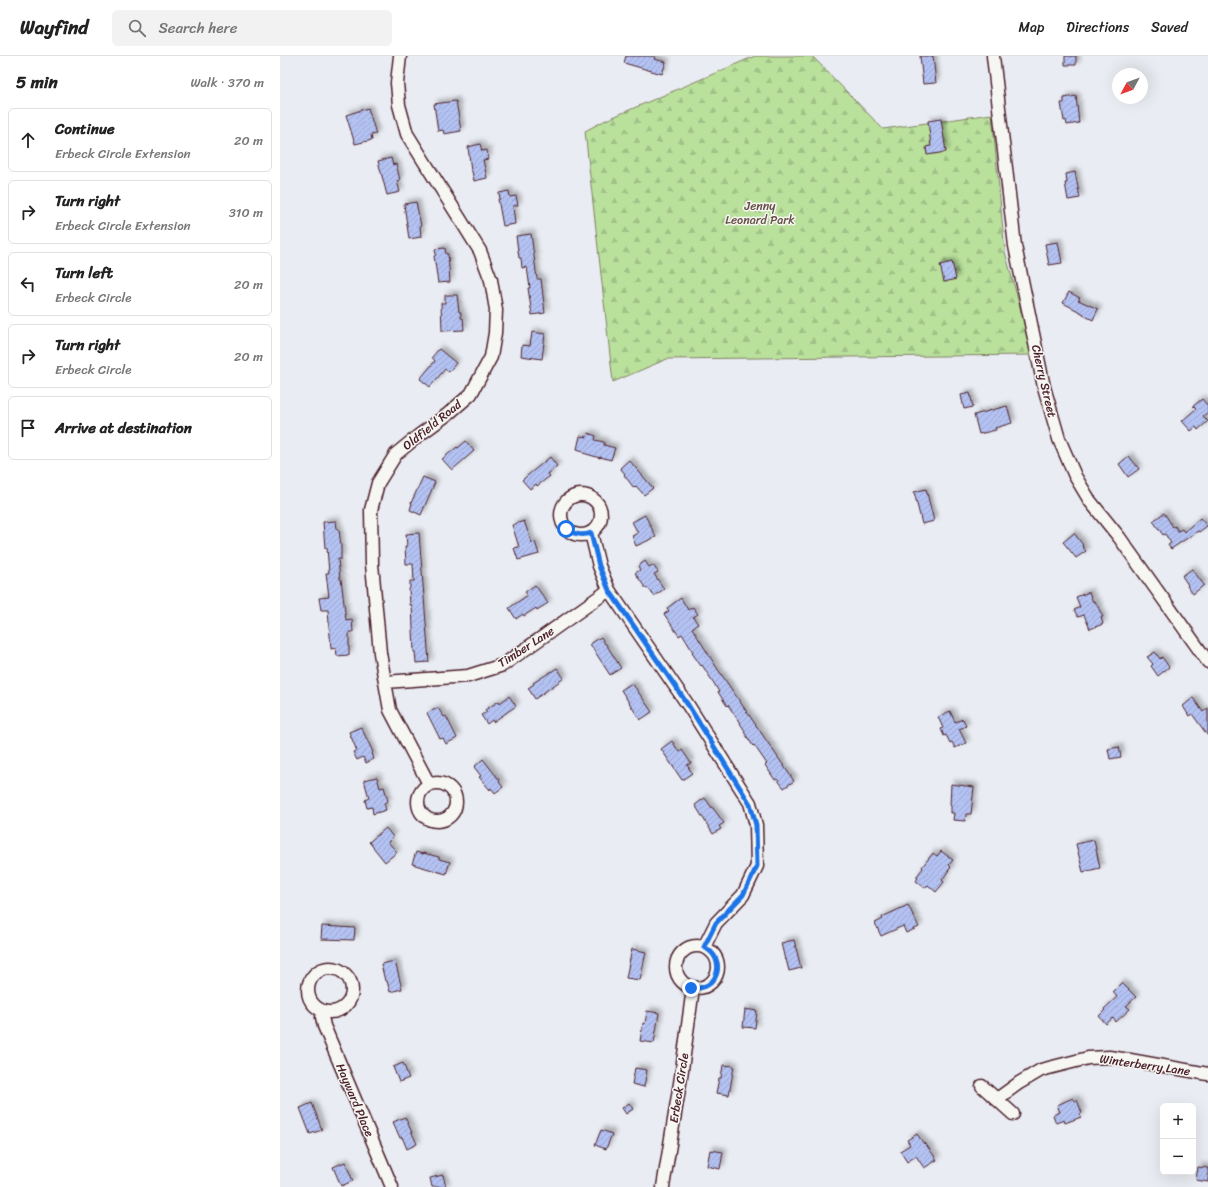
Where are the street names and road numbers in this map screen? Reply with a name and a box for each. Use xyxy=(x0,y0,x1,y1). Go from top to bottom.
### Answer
street label: Cherry Street xyxy=(1025,342,1063,420)
street label: Oldfield Road xyxy=(397,394,467,456)
street label: Timber Lane xyxy=(493,620,559,674)
street label: Winterberry Lane xyxy=(1098,1048,1192,1082)
street label: Erbeck Circle xyxy=(663,1051,695,1125)
street label: Hayward Place xyxy=(330,1060,380,1140)

